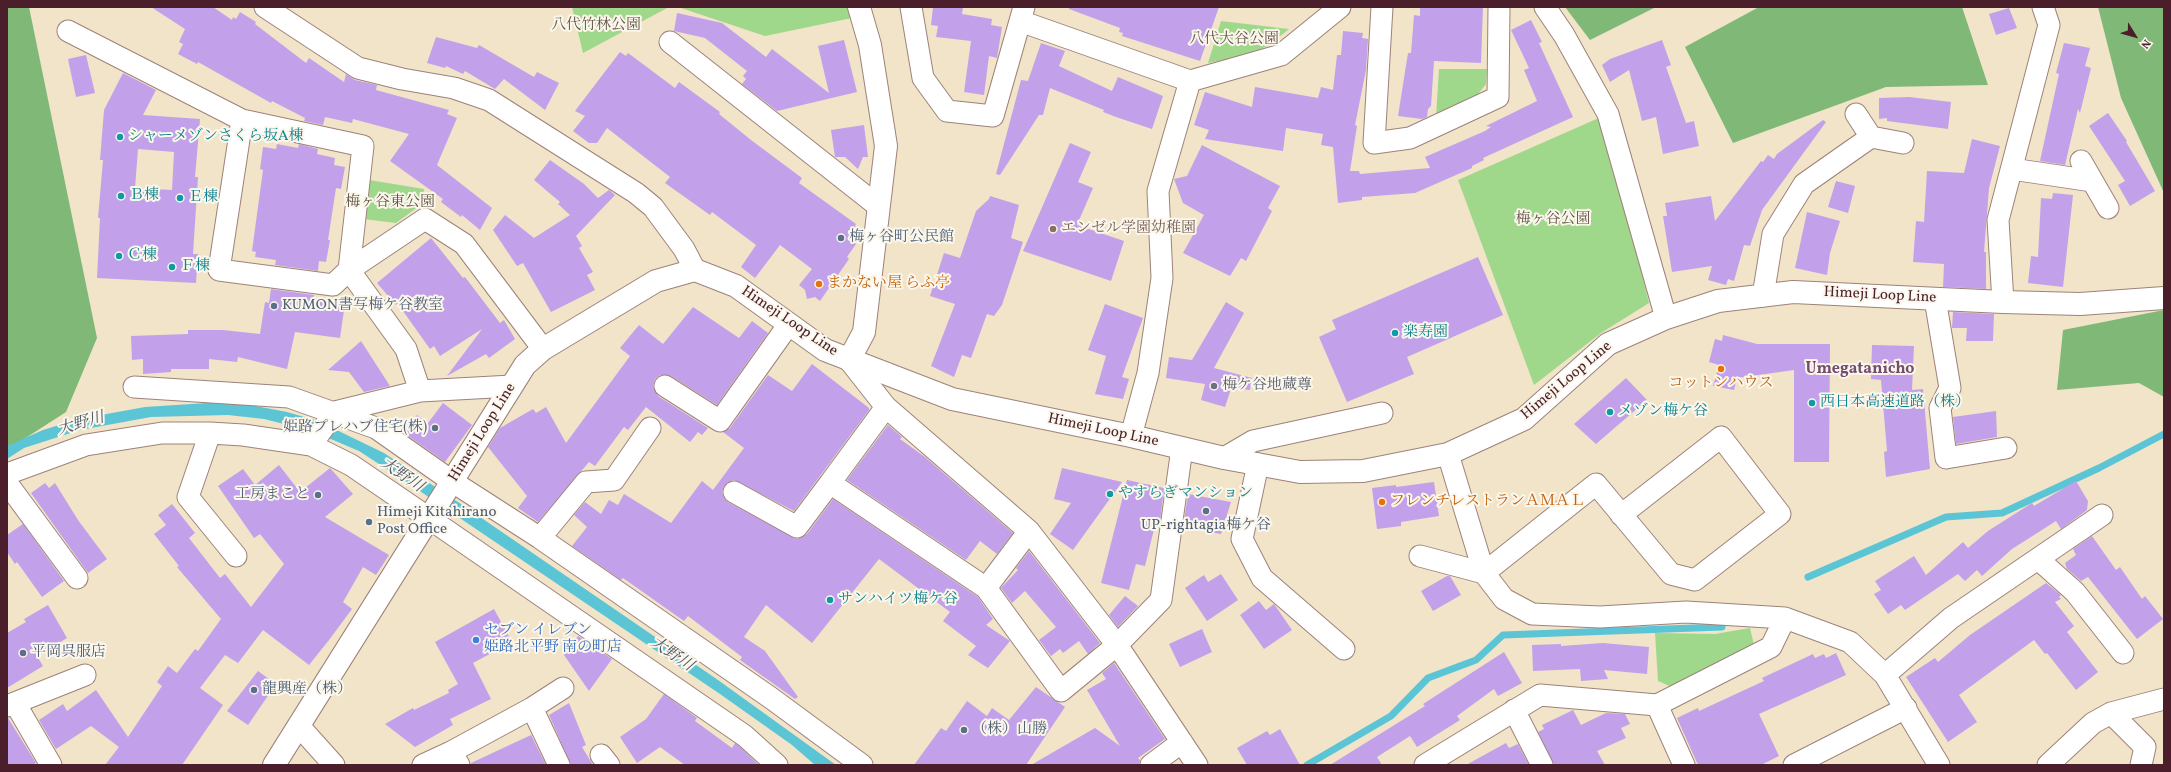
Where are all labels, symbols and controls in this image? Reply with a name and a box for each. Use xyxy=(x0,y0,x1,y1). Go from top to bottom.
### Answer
north arrow xyxy=(2115,16,2155,56)
park label: 八代竹林公園 xyxy=(551,17,641,35)
park label: 八代大谷公園 xyxy=(1189,31,1279,49)
text: N xyxy=(2137,36,2153,51)
place label: シャーメゾンさくら坂A棟 xyxy=(128,128,304,146)
marker: シャーメゾンさくら坂A棟 xyxy=(115,132,125,142)
place label: Ｂ棟 xyxy=(129,187,159,205)
place label: Ｅ棟 xyxy=(188,189,218,207)
marker: Ｂ棟 xyxy=(116,191,126,201)
marker: Ｅ棟 xyxy=(175,193,185,203)
park label: 梅ヶ谷東公園 xyxy=(345,194,435,212)
park label: 梅ヶ谷公園 xyxy=(1516,211,1590,229)
place label: エンゼル学園幼稚園 xyxy=(1061,220,1196,238)
marker: エンゼル学園幼稚園 xyxy=(1048,224,1058,234)
place label: 梅ヶ谷町公民館 xyxy=(849,229,954,247)
marker: 梅ヶ谷町公民館 xyxy=(836,233,846,243)
place label: Ｃ棟 xyxy=(127,247,157,265)
marker: Ｃ棟 xyxy=(114,251,124,261)
place label: Ｆ棟 xyxy=(180,258,210,276)
marker: Ｆ棟 xyxy=(167,262,177,272)
place label: まかない屋 らふ亭 xyxy=(827,275,950,293)
marker: まかない屋 らふ亭 xyxy=(814,279,824,289)
street label: Himeji Loop Line xyxy=(737,283,841,361)
street label: Himeji Loop Line xyxy=(1823,284,1937,308)
place label: KUMON書写梅ケ谷教室 xyxy=(282,297,443,315)
marker: KUMON書写梅ケ谷教室 xyxy=(269,301,279,311)
place label: 楽寿園 xyxy=(1403,324,1448,342)
marker: 楽寿園 xyxy=(1390,328,1400,338)
street label: Himeji Loop Line xyxy=(1518,338,1616,424)
district label: Umegatanicho xyxy=(1806,360,1914,380)
marker: コットンハウス xyxy=(1716,364,1726,374)
place label: コットンハウス xyxy=(1669,375,1773,393)
place label: 梅ケ谷地蔵尊 xyxy=(1222,377,1312,395)
street label: Himeji Loop Line xyxy=(445,380,521,486)
marker: 梅ケ谷地蔵尊 xyxy=(1209,381,1219,391)
place label: 西日本高速道路（株） xyxy=(1820,394,1970,412)
marker: 西日本高速道路（株） xyxy=(1807,398,1817,408)
place label: メゾン梅ケ谷 xyxy=(1618,403,1708,421)
marker: メゾン梅ケ谷 xyxy=(1605,407,1615,417)
water label: 大野川 xyxy=(55,409,107,441)
street label: Himeji Loop Line xyxy=(1046,410,1160,452)
place label: 姫路プレハブ住宅(株) xyxy=(283,419,427,437)
marker: 姫路プレハブ住宅(株) xyxy=(430,423,440,433)
water label: 大野川 xyxy=(376,455,426,497)
place label: やすらぎマンション xyxy=(1118,485,1253,503)
place label: 工房まこと xyxy=(235,486,310,504)
marker: やすらぎマンション xyxy=(1105,489,1115,499)
marker: 工房まこと xyxy=(313,490,323,500)
place label: フレンチレストランＡＭＡＬ xyxy=(1390,493,1585,511)
marker: フレンチレストランＡＭＡＬ xyxy=(1377,497,1387,507)
place label: Himeji Kitahirano Post Office xyxy=(377,504,497,539)
marker: UP-rightagia梅ケ谷 xyxy=(1201,506,1211,516)
marker: Himeji Kitahirano Post Office xyxy=(364,517,374,527)
place label: UP-rightagia梅ケ谷 xyxy=(1141,517,1271,535)
place label: サンハイツ梅ケ谷 xyxy=(838,591,958,609)
marker: サンハイツ梅ケ谷 xyxy=(825,595,835,605)
place label: セブン イレブン 姫路北平野 南の町店 xyxy=(484,622,622,657)
water label: 大野川 xyxy=(646,634,696,676)
marker: セブン イレブン 姫路北平野 南の町店 xyxy=(471,635,481,645)
place label: 平岡呉服店 xyxy=(31,644,106,662)
marker: 平岡呉服店 xyxy=(18,648,28,658)
place label: 龍興産（株） xyxy=(262,681,352,699)
marker: 龍興産（株） xyxy=(249,685,259,695)
place label: （株）山勝 xyxy=(972,721,1047,739)
marker: （株）山勝 xyxy=(959,725,969,735)

